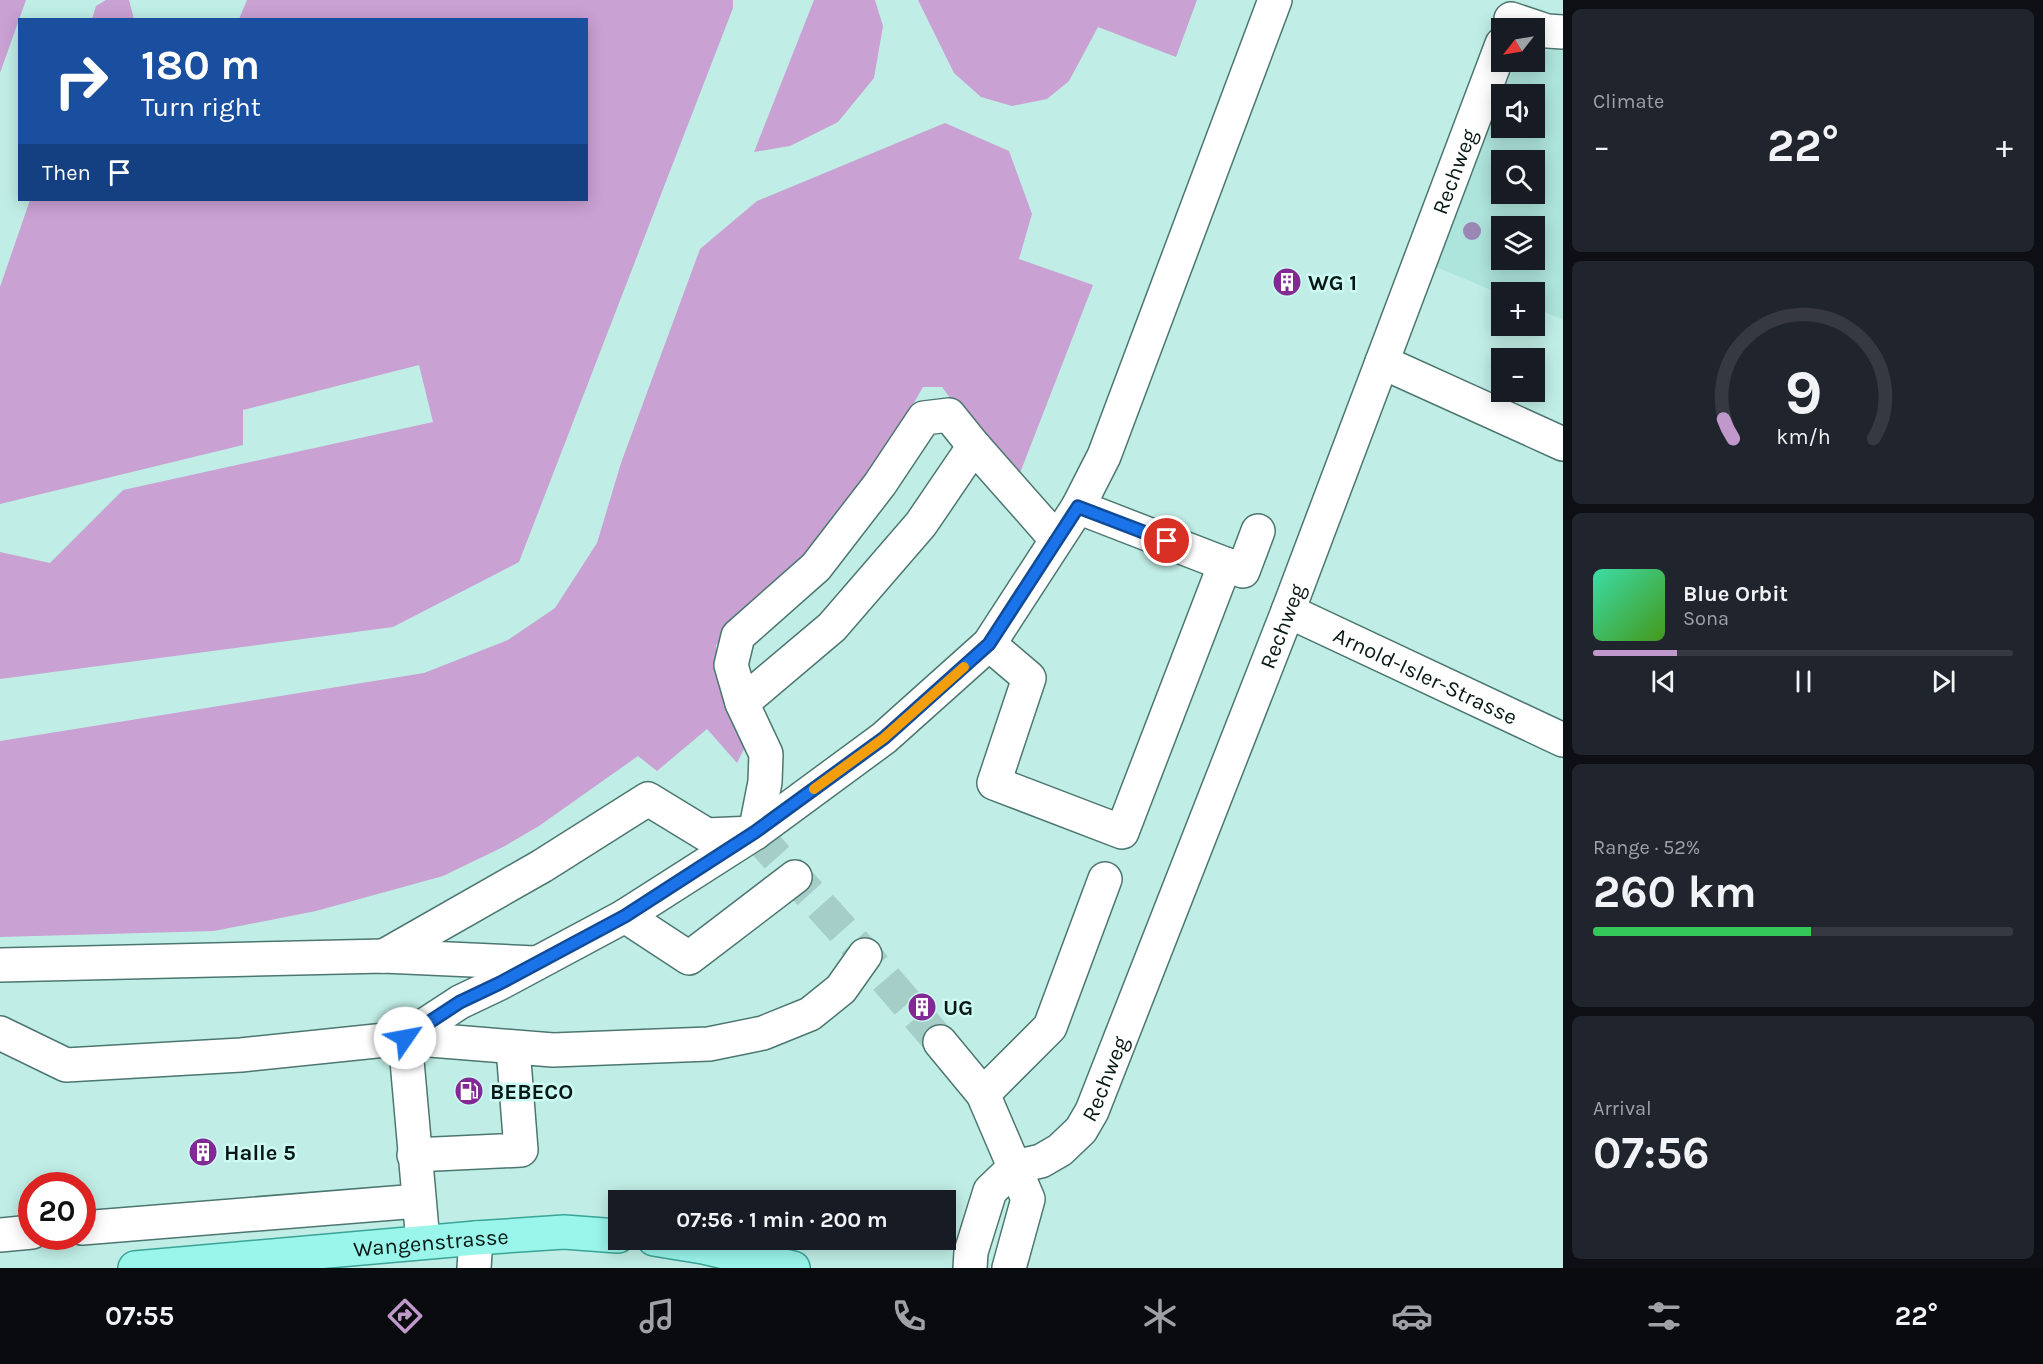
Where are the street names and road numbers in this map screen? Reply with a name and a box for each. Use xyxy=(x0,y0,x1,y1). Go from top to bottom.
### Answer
street label: Rechweg xyxy=(1427,125,1483,218)
street label: Rechweg xyxy=(1255,580,1311,673)
street label: Arnold-Isler-Strasse xyxy=(1329,622,1521,731)
street label: Rechweg xyxy=(1077,1032,1134,1126)
street label: Wangenstrasse xyxy=(352,1224,509,1263)

